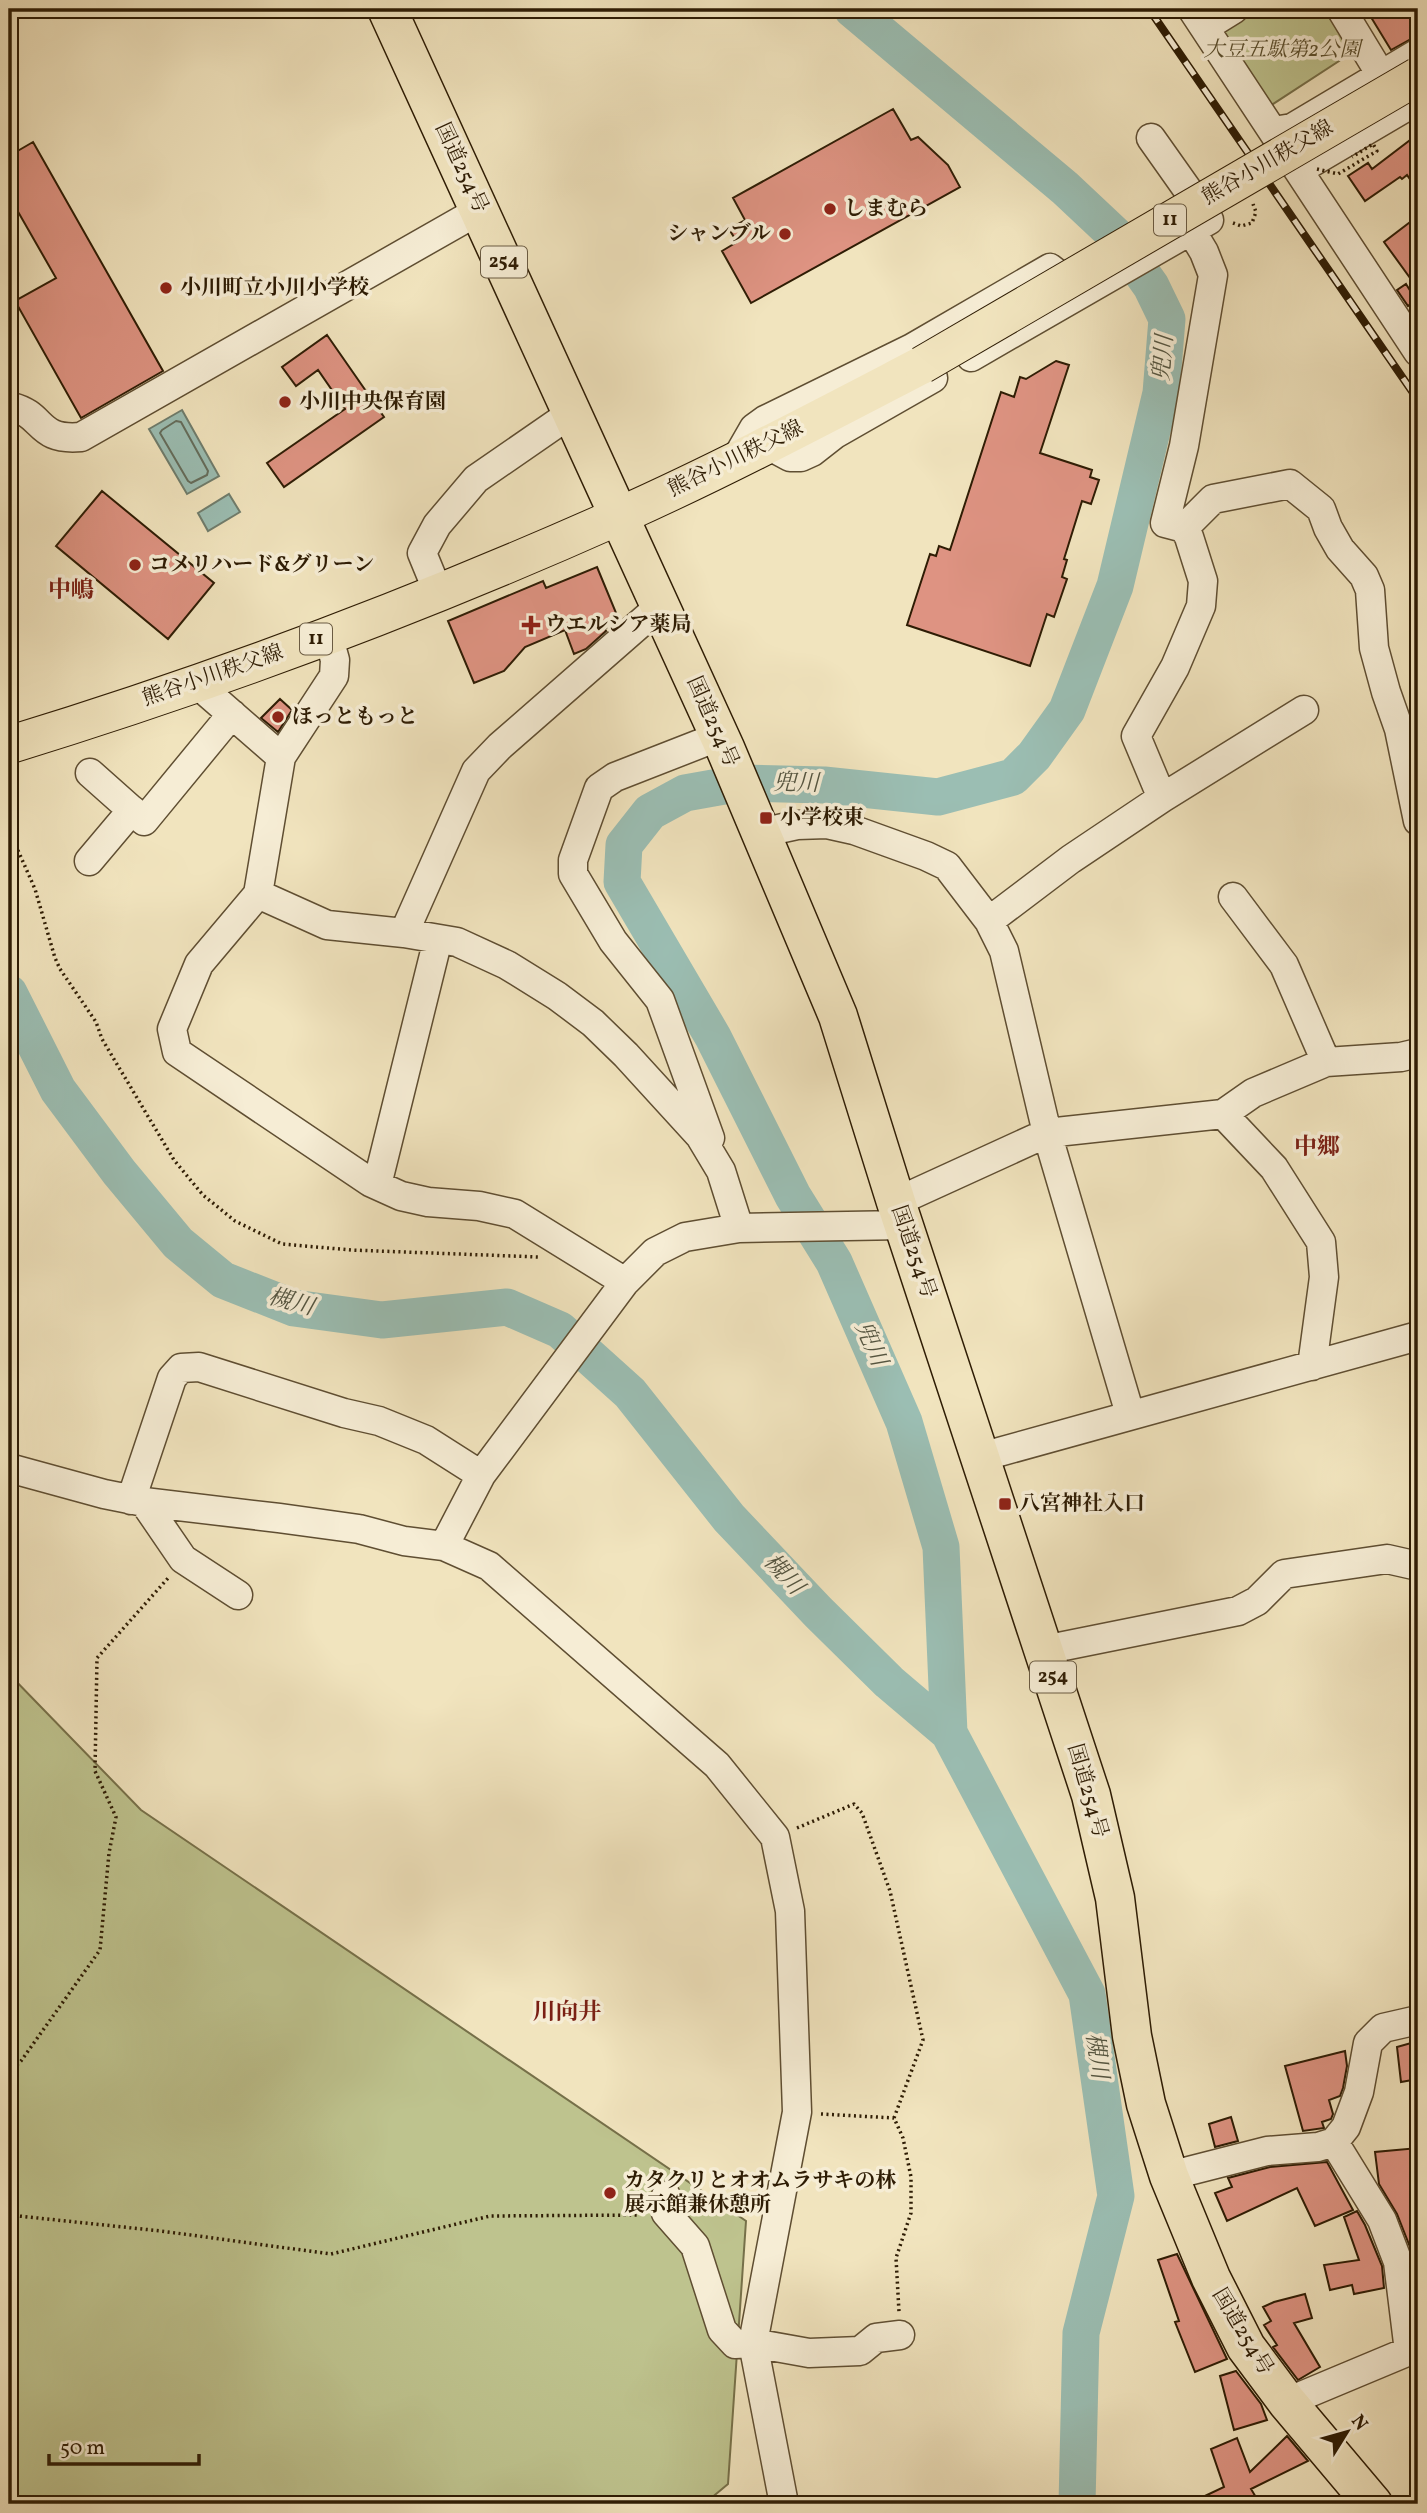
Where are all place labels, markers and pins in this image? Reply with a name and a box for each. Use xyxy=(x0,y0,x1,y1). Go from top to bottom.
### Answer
place label: しまむら xyxy=(844,195,928,224)
marker: しまむら xyxy=(822,201,838,217)
place label: シャンブル xyxy=(667,220,771,249)
marker: シャンブル xyxy=(777,226,793,242)
place label: 小川町立小川小学校 xyxy=(180,274,369,303)
marker: 小川町立小川小学校 xyxy=(158,280,174,296)
place label: 小川中央保育園 xyxy=(299,388,446,417)
marker: 小川中央保育園 xyxy=(277,394,293,410)
place label: コメリハード&グリーン xyxy=(149,551,374,580)
marker: コメリハード&グリーン xyxy=(127,557,143,573)
place label: ウエルシア薬局 xyxy=(545,611,691,640)
marker: ウエルシア薬局 xyxy=(523,617,539,633)
place label: ほっともっと xyxy=(292,703,418,732)
marker: ほっともっと xyxy=(270,709,286,725)
place label: 小学校東 xyxy=(780,804,864,833)
marker: 小学校東 xyxy=(758,810,774,826)
place label: 八宮神社入口 xyxy=(1019,1490,1145,1519)
marker: 八宮神社入口 xyxy=(997,1496,1013,1512)
place label: カタクリとオオムラサキの林 展示館兼休憩所 xyxy=(624,2167,896,2220)
marker: カタクリとオオムラサキの林 展示館兼休憩所 xyxy=(602,2185,618,2201)

